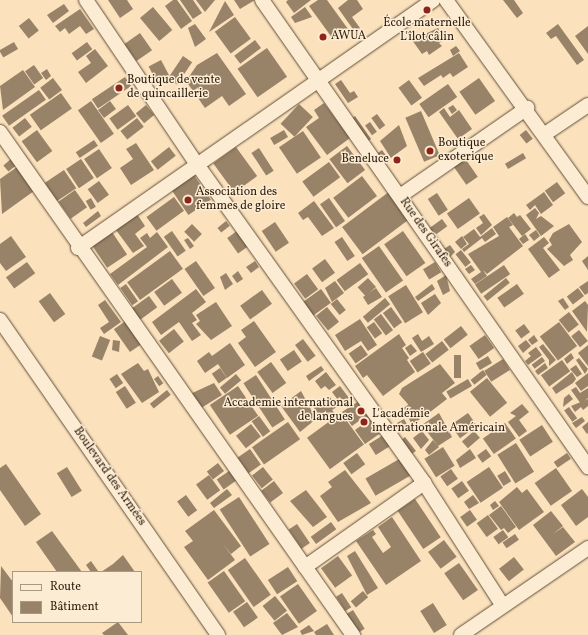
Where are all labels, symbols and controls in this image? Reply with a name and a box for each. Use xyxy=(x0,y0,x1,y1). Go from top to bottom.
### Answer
marker: École maternelle L'îlot câlin xyxy=(422,5,432,15)
place label: École maternelle L'îlot câlin xyxy=(383,17,471,45)
place label: AWUA xyxy=(331,30,366,44)
marker: AWUA xyxy=(318,32,328,42)
place label: Boutique de vente de quincaillerie xyxy=(127,74,221,102)
marker: Boutique de vente de quincaillerie xyxy=(114,83,124,93)
place label: Boutique exoterique xyxy=(438,137,494,165)
marker: Boutique exoterique xyxy=(425,146,435,156)
place label: Beneluce xyxy=(342,153,389,167)
marker: Beneluce xyxy=(392,155,402,165)
place label: Association des femmes de gloire xyxy=(196,186,286,214)
marker: Association des femmes de gloire xyxy=(183,195,193,205)
street label: Rue des Girafes xyxy=(396,196,454,270)
place label: Accademie international de langues xyxy=(224,397,353,425)
marker: Accademie international de langues xyxy=(356,406,366,416)
place label: L'académie internationale Américain xyxy=(372,408,505,436)
marker: L'académie internationale Américain xyxy=(359,417,369,427)
street label: Boulevard des Armées xyxy=(70,425,148,529)
legend xyxy=(12,571,142,623)
text: Route xyxy=(50,579,81,595)
text: Bâtiment xyxy=(50,599,99,615)

